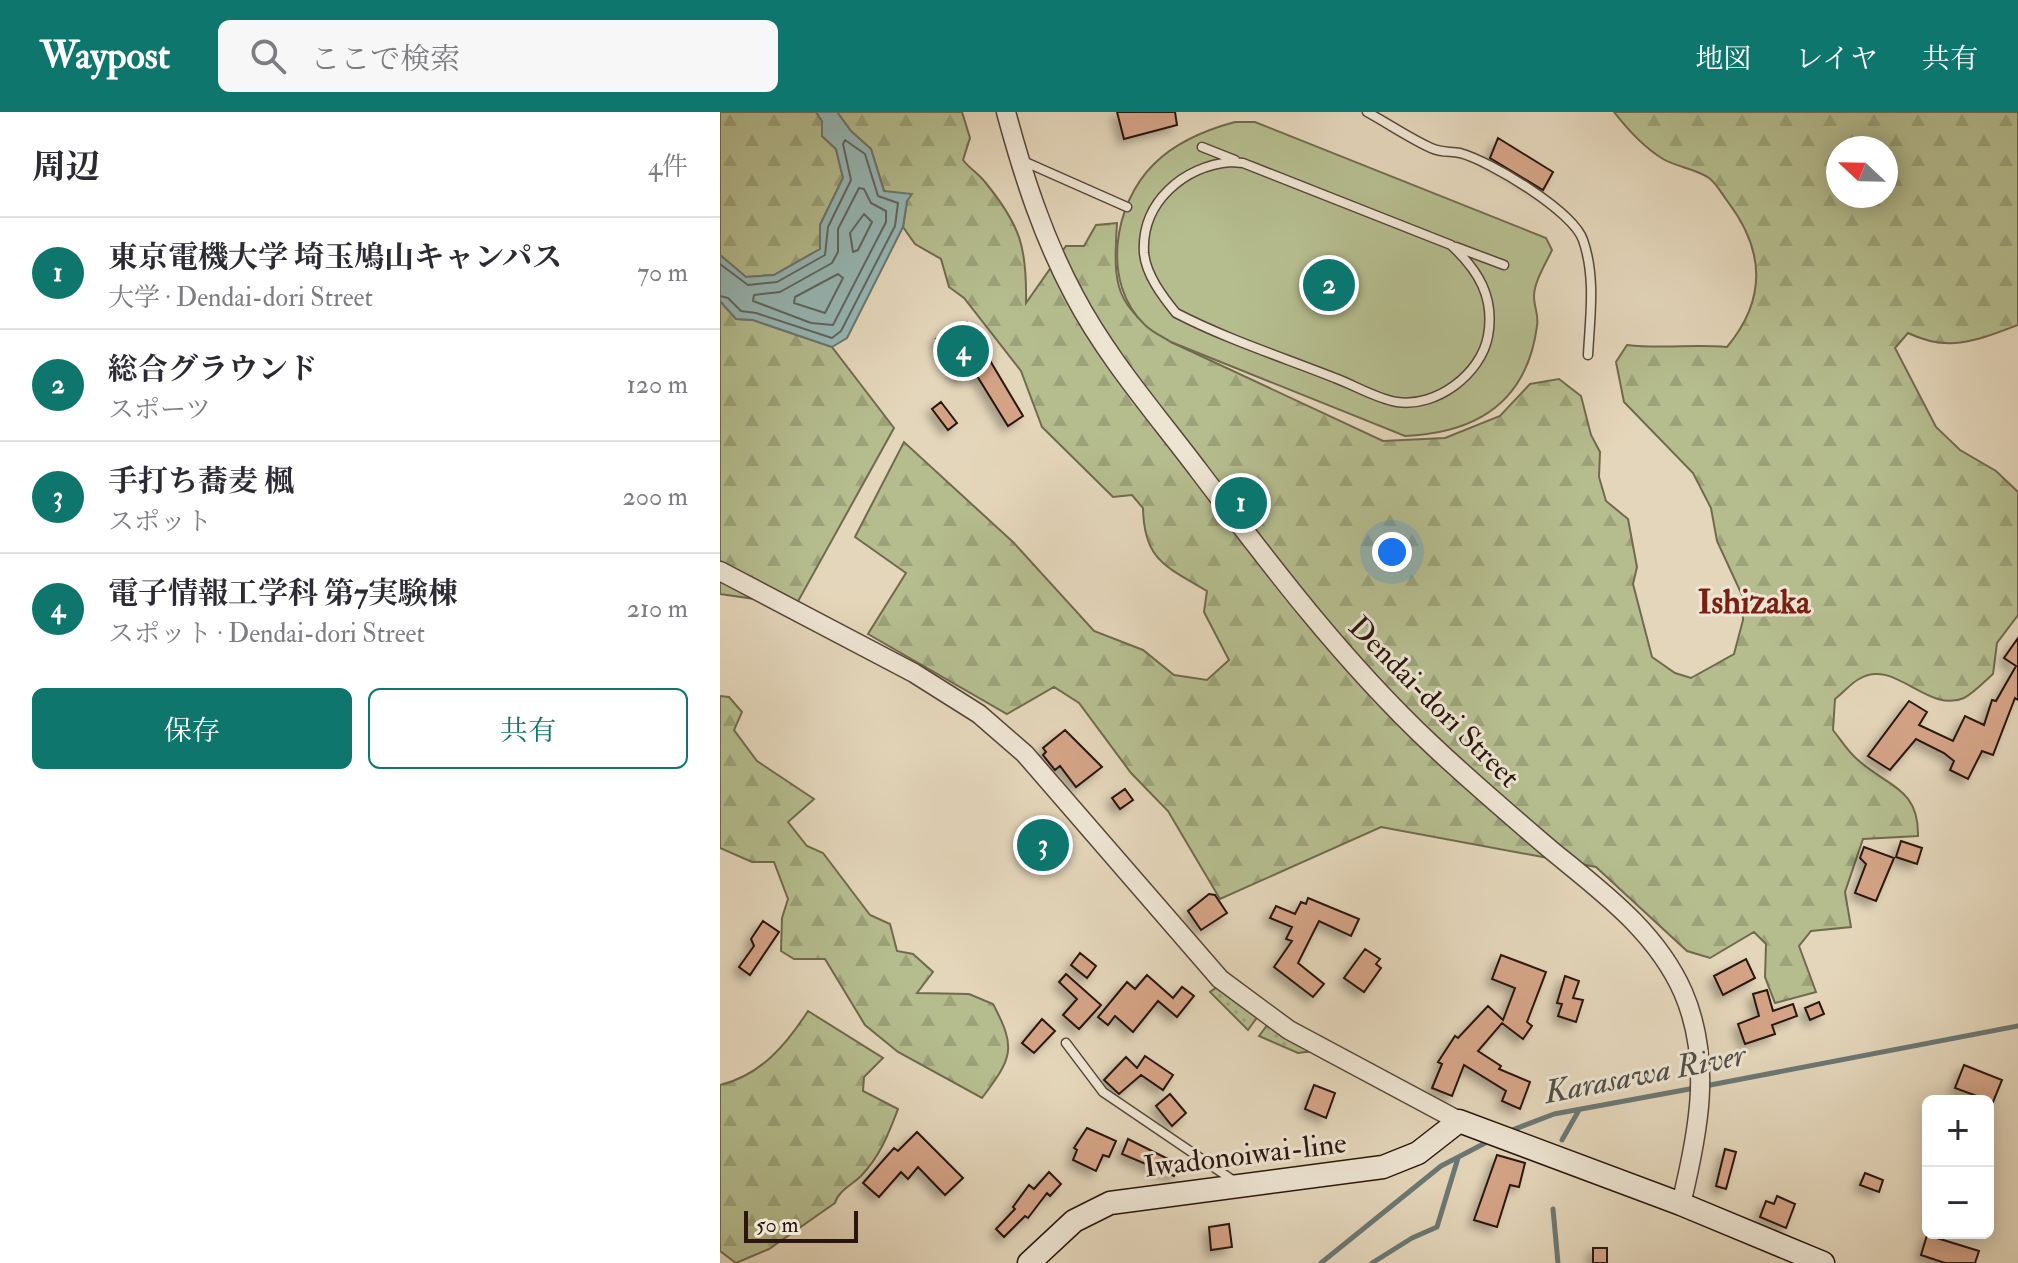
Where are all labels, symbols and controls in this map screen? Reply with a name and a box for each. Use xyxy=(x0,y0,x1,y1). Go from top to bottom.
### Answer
search box xyxy=(218,20,778,92)
text: Waypost xyxy=(40,32,170,80)
icon: search xyxy=(246,34,290,78)
text: ここで検索 xyxy=(310,41,460,78)
text: 地図 xyxy=(1695,42,1751,77)
text: レイヤ xyxy=(1795,42,1878,77)
text: 共有 xyxy=(1922,42,1978,77)
north arrow xyxy=(1826,136,1898,208)
text: 周辺 xyxy=(32,146,100,189)
text: 4件 xyxy=(648,151,688,183)
text: 東京電機大学 埼玉鳩山キャンパス xyxy=(108,239,562,276)
pin: 2 xyxy=(1303,255,1355,315)
text: 1 xyxy=(53,257,63,289)
text: 70 m xyxy=(637,257,688,289)
text: 大学 · Dendai-dori Street xyxy=(108,282,373,314)
pin: 4 xyxy=(937,321,989,381)
text: 総合グラウンド xyxy=(108,351,318,388)
text: 2 xyxy=(51,369,65,401)
text: 120 m xyxy=(627,369,688,401)
text: スポーツ xyxy=(108,394,211,426)
text: 手打ち蕎麦 楓 xyxy=(108,463,294,500)
pin: 1 xyxy=(1215,473,1267,533)
text: 3 xyxy=(53,481,63,513)
text: 200 m xyxy=(623,481,688,513)
text: スポット xyxy=(108,506,212,538)
your location xyxy=(1372,532,1412,572)
text: 電子情報工学科 第7実験棟 xyxy=(108,575,458,612)
district label: Ishizaka xyxy=(1698,581,1811,624)
text: 4 xyxy=(51,593,65,625)
text: 210 m xyxy=(627,593,688,625)
street label: Dendai-dori Street xyxy=(1341,609,1528,796)
text: スポット · Dendai-dori Street xyxy=(108,618,425,650)
button: 保存 xyxy=(32,688,352,769)
button: 共有 xyxy=(368,688,688,769)
pin: 3 xyxy=(1017,815,1069,875)
water label: Karasawa River xyxy=(1539,1035,1751,1113)
map controls xyxy=(1922,1095,1994,1239)
button: + xyxy=(1922,1095,1994,1167)
street label: Iwadonoiwai-line xyxy=(1141,1124,1349,1186)
button: − xyxy=(1922,1167,1994,1239)
scale bar xyxy=(744,1207,858,1243)
text: 50 m xyxy=(756,1211,798,1239)

